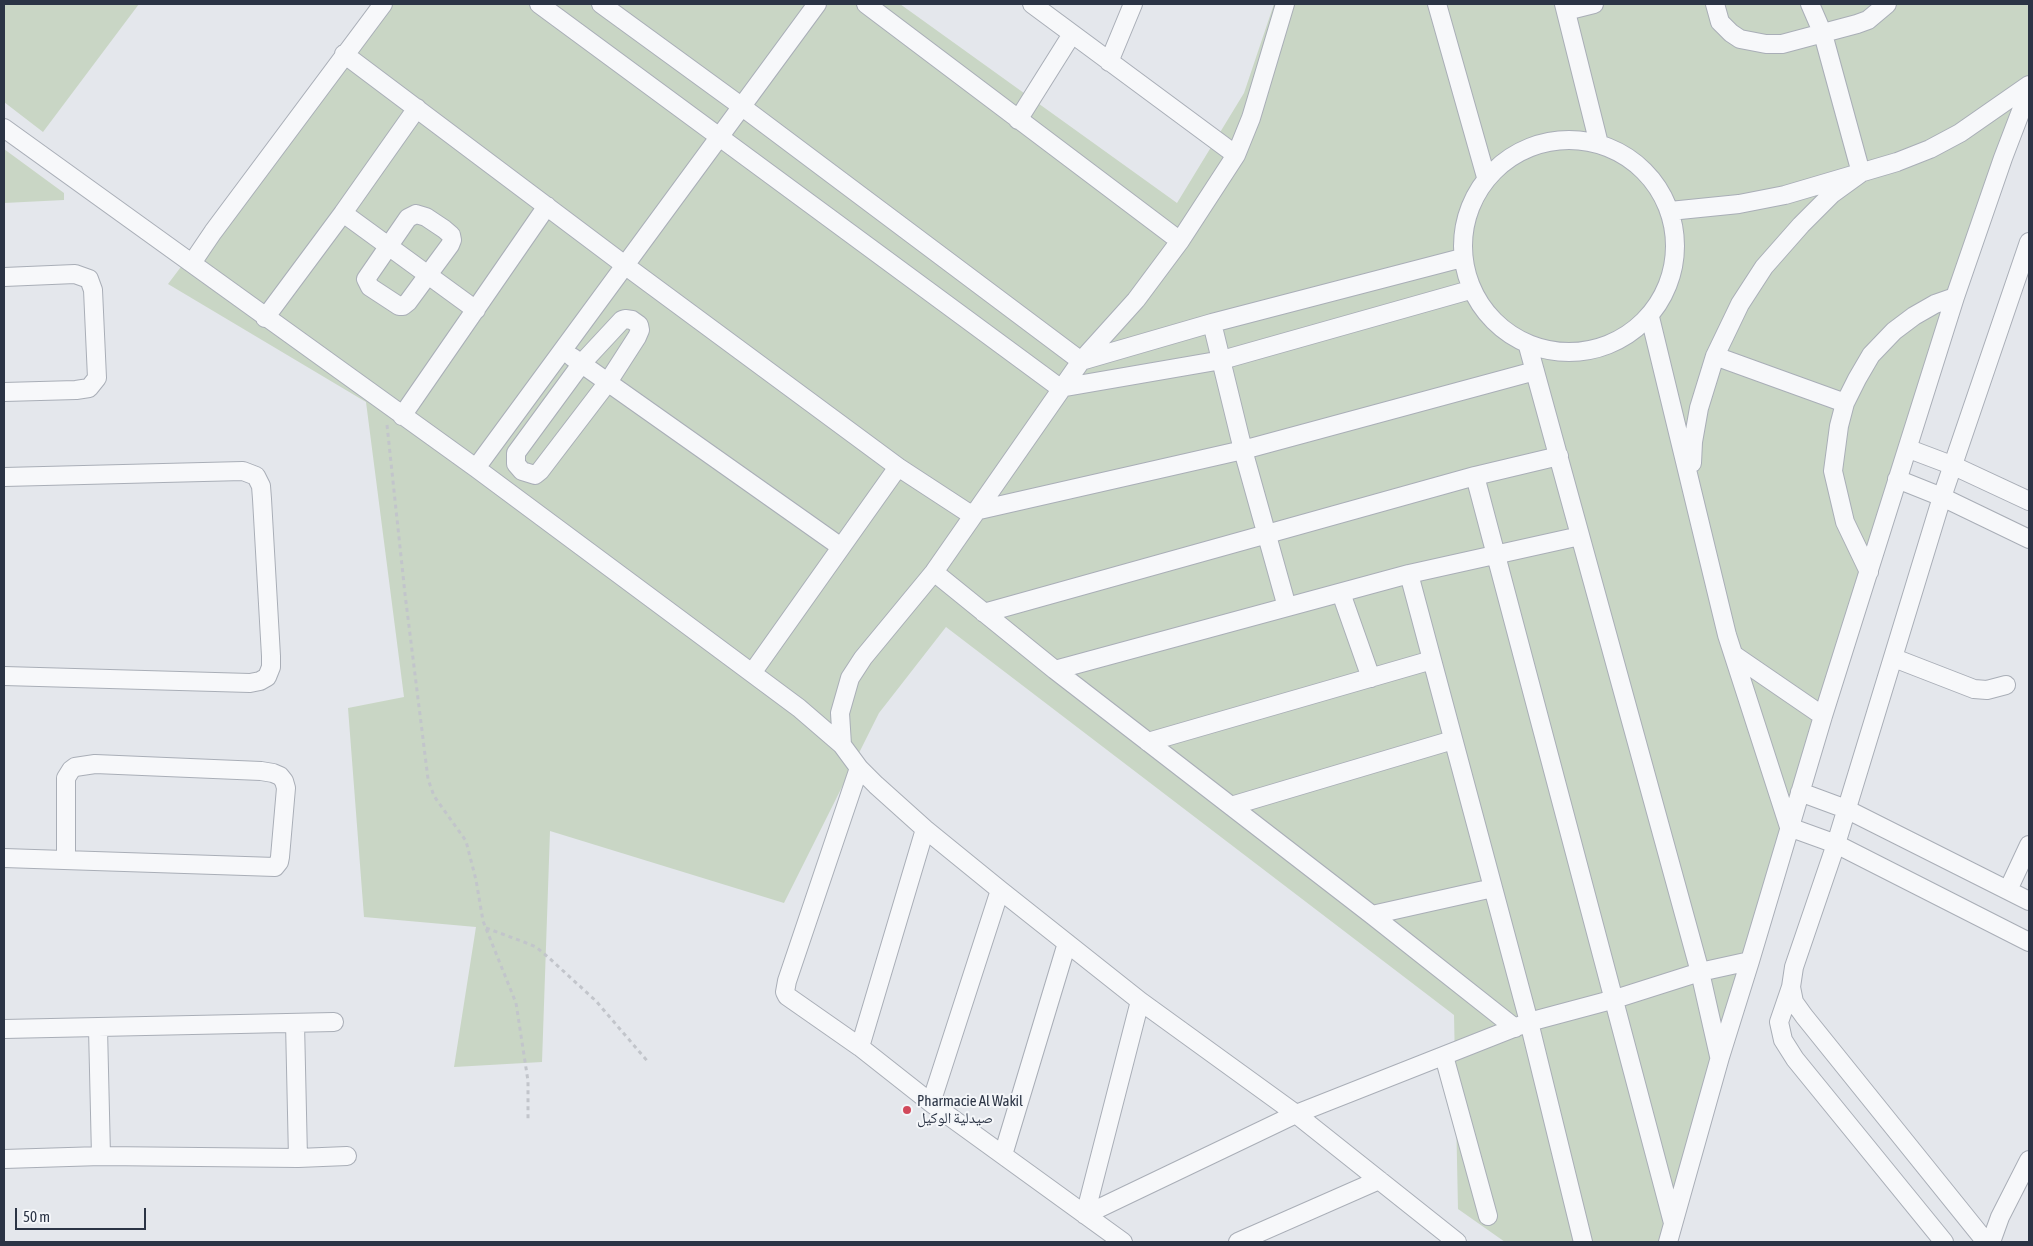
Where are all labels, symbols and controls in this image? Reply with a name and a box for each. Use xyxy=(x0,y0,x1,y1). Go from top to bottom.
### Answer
place label: Pharmacie Al Wakil صيدلية الوكيل xyxy=(917,1092,1023,1127)
marker: Pharmacie Al Wakil صيدلية الوكيل xyxy=(901,1104,913,1116)
scale bar xyxy=(18,1198,149,1230)
text: 50 m xyxy=(23,1208,50,1225)

